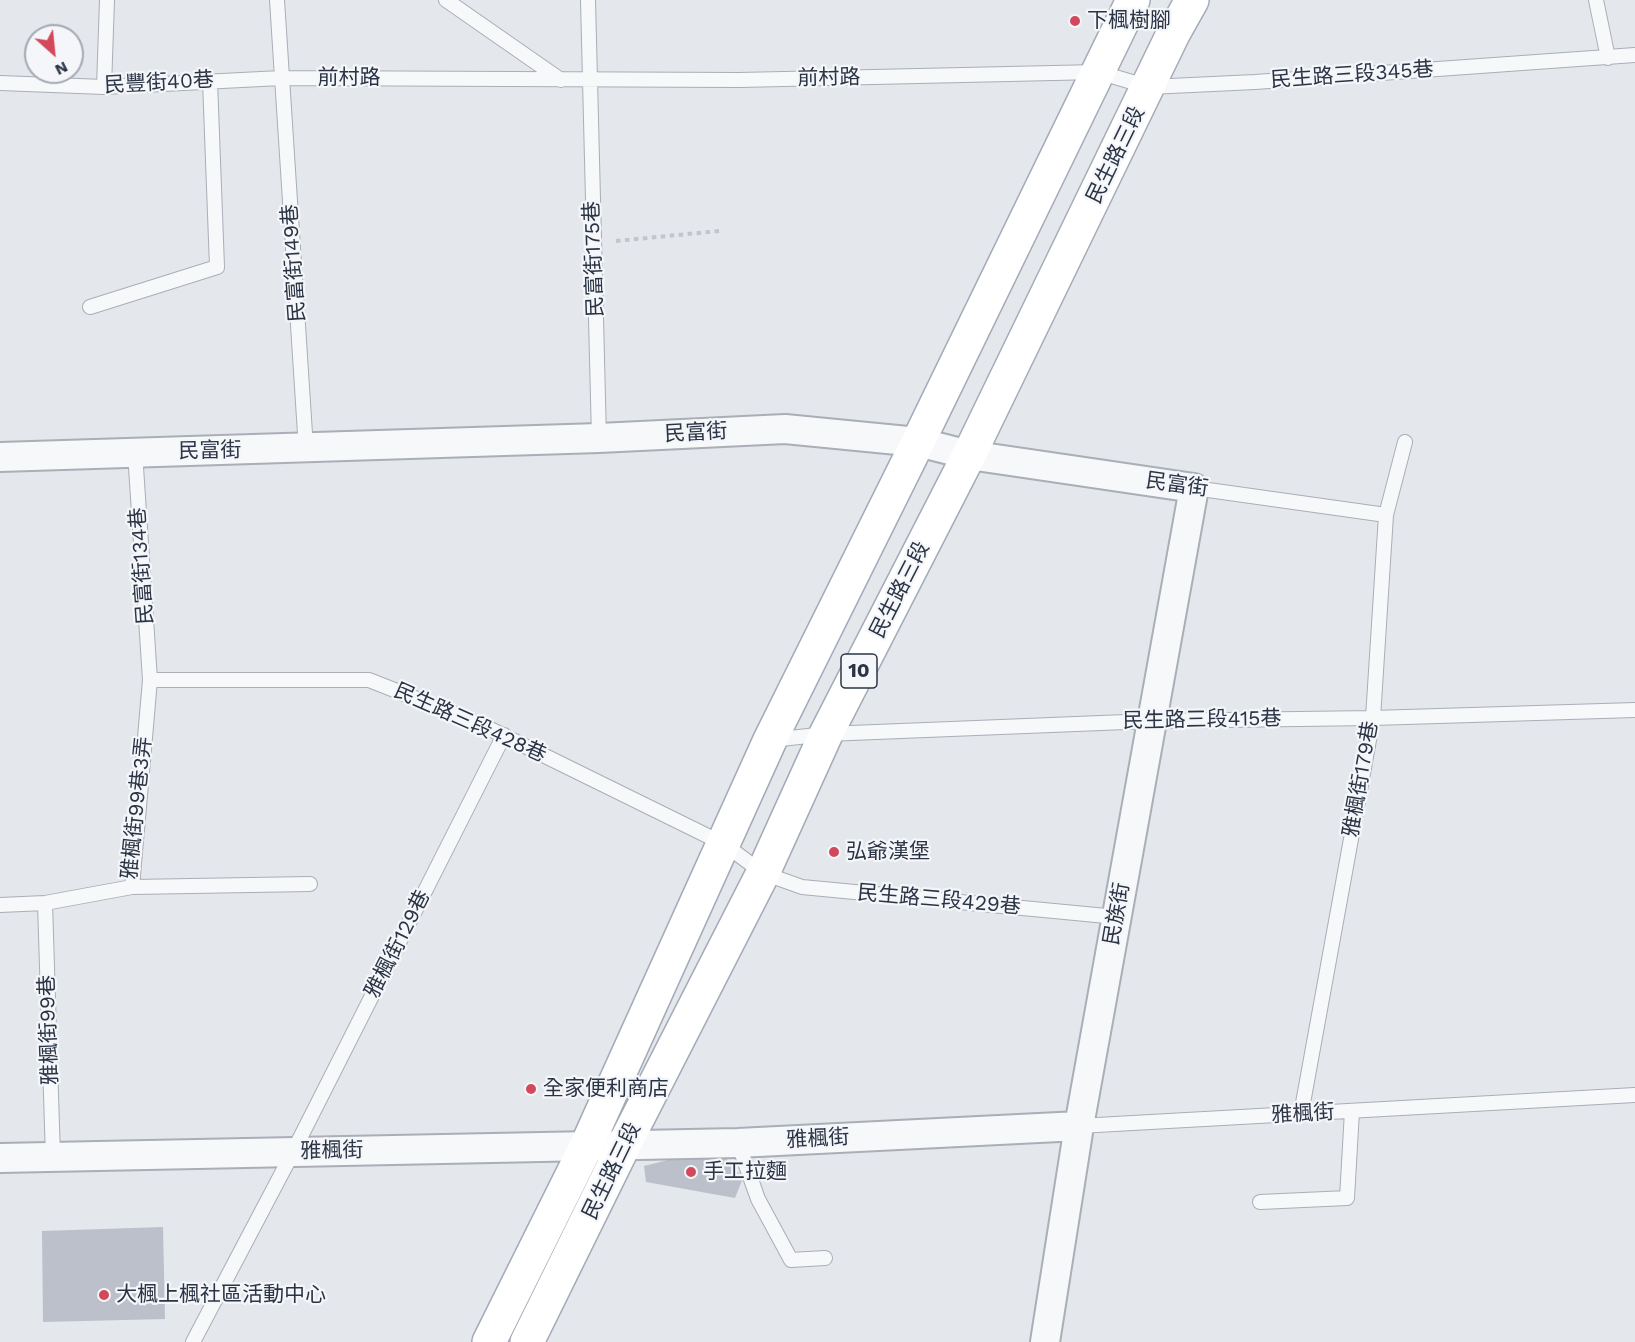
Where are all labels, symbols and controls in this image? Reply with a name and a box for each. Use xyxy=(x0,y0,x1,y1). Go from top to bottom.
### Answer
place label: 下楓樹腳 xyxy=(1087,8,1171,34)
marker: 下楓樹腳 xyxy=(1068,14,1082,28)
north arrow xyxy=(24,24,84,84)
street label: 民生路三段345巷 xyxy=(1270,57,1434,93)
text: N xyxy=(52,58,71,80)
street label: 前村路 xyxy=(318,65,380,91)
street label: 前村路 xyxy=(797,65,861,91)
street label: 民豐街40巷 xyxy=(103,68,215,98)
street label: 民生路三段 xyxy=(1082,102,1150,208)
street label: 民富街175巷 xyxy=(579,200,609,318)
street label: 民富街149巷 xyxy=(277,203,311,323)
street label: 民富街 xyxy=(664,419,728,447)
street label: 民富街 xyxy=(178,438,242,464)
street label: 民富街 xyxy=(1144,468,1210,502)
street label: 民富街134巷 xyxy=(125,507,159,625)
street label: 民生路三段 xyxy=(865,538,935,642)
road number: 10 xyxy=(841,654,877,688)
street label: 民生路三段428巷 xyxy=(390,678,550,768)
street label: 民生路三段415巷 xyxy=(1122,706,1282,734)
street label: 雅楓街179巷 xyxy=(1338,719,1384,839)
street label: 雅楓街99巷3弄 xyxy=(117,735,157,881)
place label: 弘爺漢堡 xyxy=(846,839,930,865)
marker: 弘爺漢堡 xyxy=(827,845,841,859)
street label: 民生路三段429巷 xyxy=(856,880,1022,920)
street label: 民族街 xyxy=(1099,881,1135,947)
street label: 雅楓街129巷 xyxy=(360,886,436,1002)
street label: 雅楓街99巷 xyxy=(34,975,64,1085)
place label: 全家便利商店 xyxy=(543,1076,669,1102)
marker: 全家便利商店 xyxy=(524,1082,538,1096)
street label: 雅楓街 xyxy=(1271,1100,1335,1128)
street label: 民生路三段 xyxy=(578,1118,646,1224)
street label: 雅楓街 xyxy=(786,1125,850,1153)
street label: 雅楓街 xyxy=(300,1138,364,1164)
place label: 手工拉麵 xyxy=(703,1159,787,1185)
marker: 手工拉麵 xyxy=(684,1165,698,1179)
place label: 大楓上楓社區活動中心 xyxy=(116,1282,326,1308)
marker: 大楓上楓社區活動中心 xyxy=(97,1288,111,1302)

